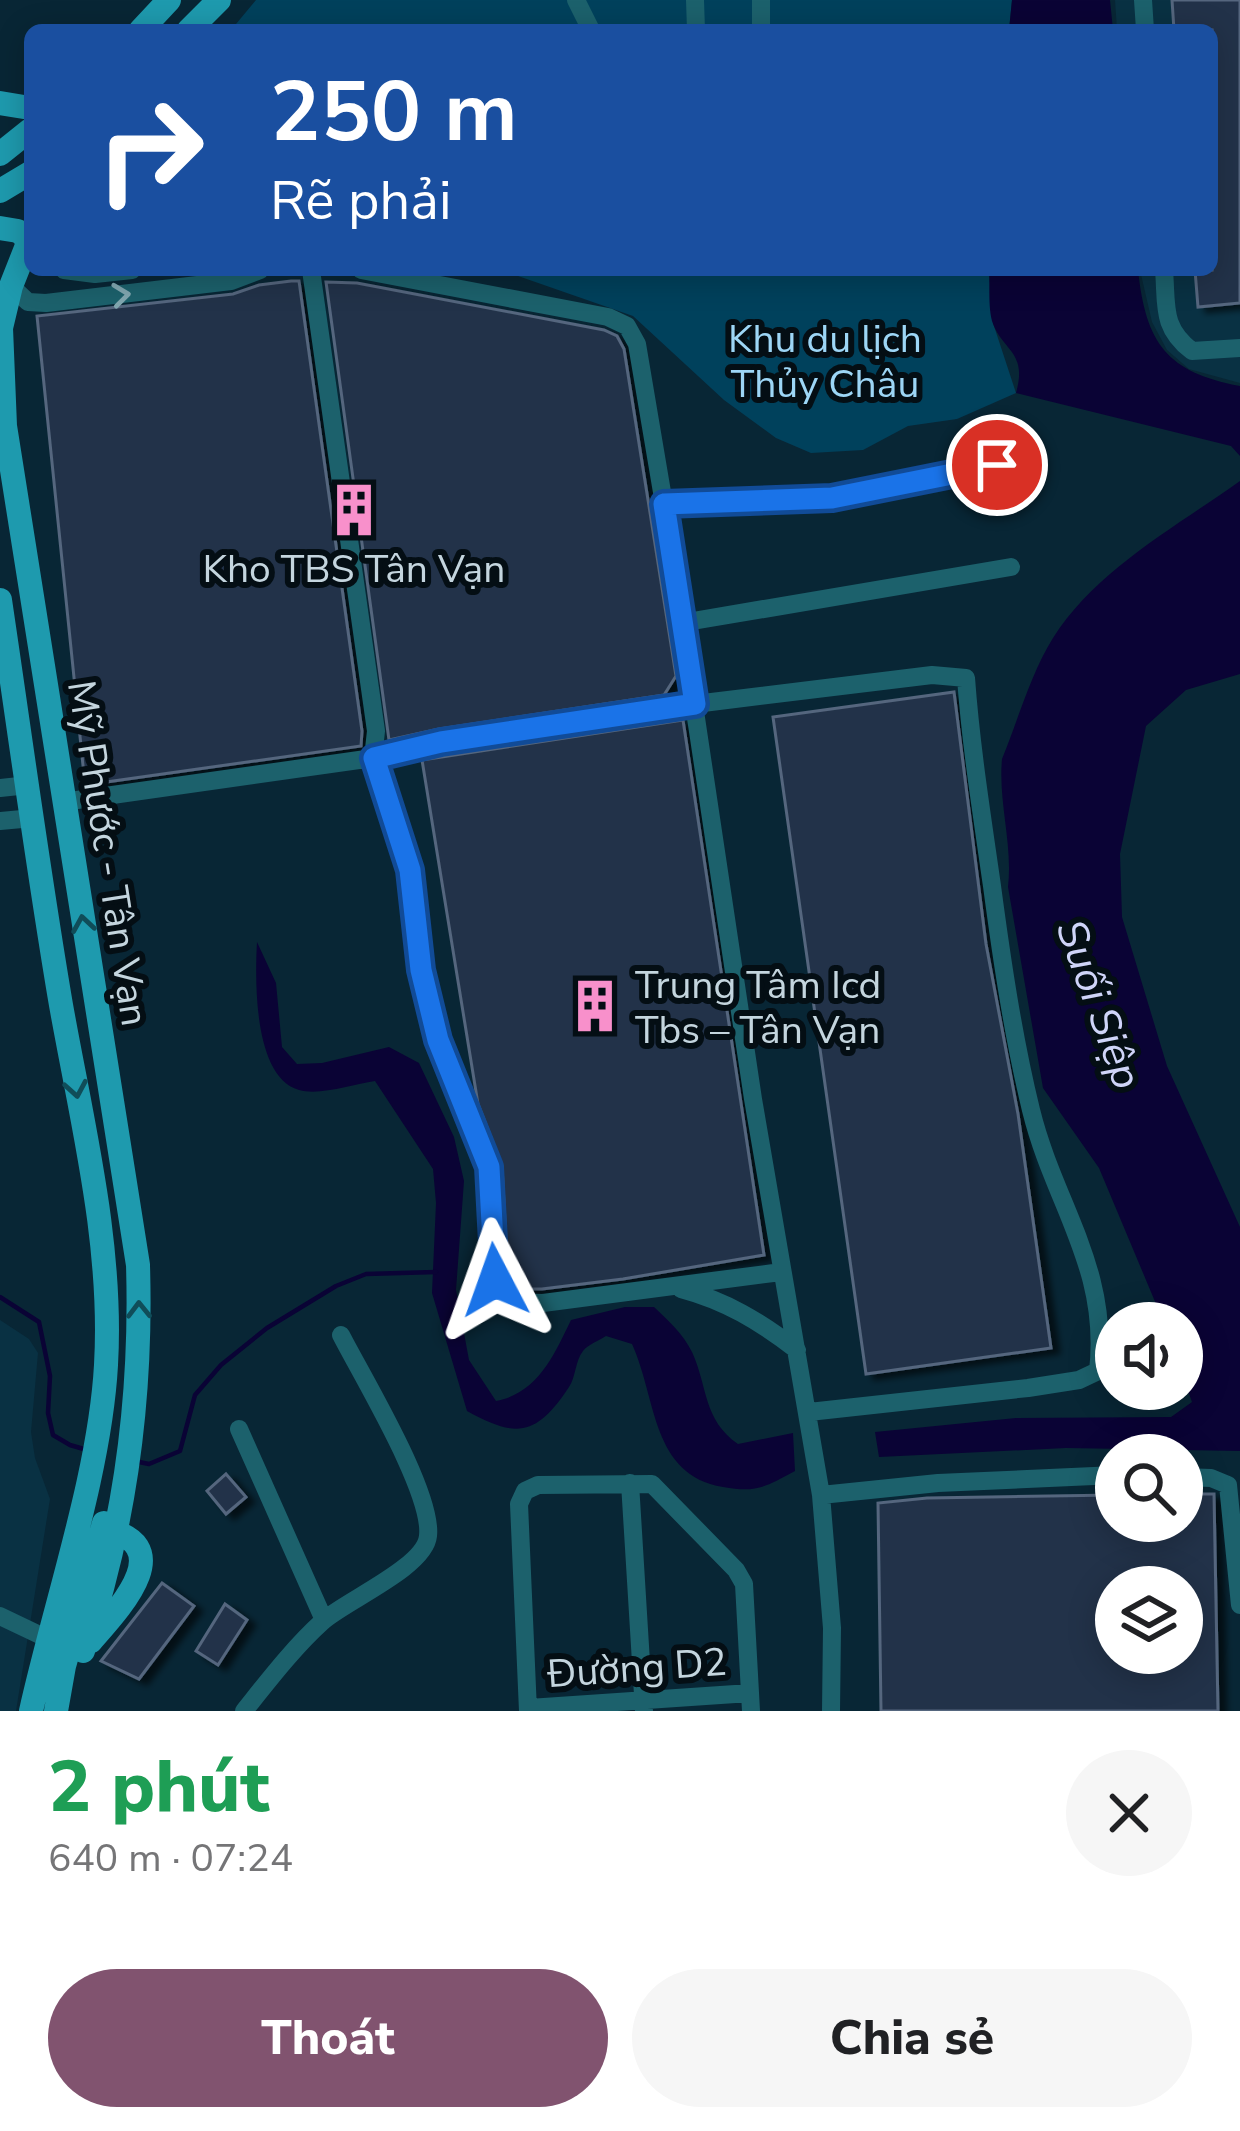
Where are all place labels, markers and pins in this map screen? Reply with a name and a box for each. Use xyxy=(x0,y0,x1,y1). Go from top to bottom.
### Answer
pin xyxy=(946,414,1048,516)
building icon: Kho TBS Tân Vạn xyxy=(325,481,383,539)
place label: Kho TBS Tân Vạn xyxy=(203,543,505,596)
place label: Trung Tâm Icd Tbs – Tân Vạn xyxy=(635,959,881,1057)
building icon: Trung Tâm Icd Tbs – Tân Vạn xyxy=(566,977,624,1035)

